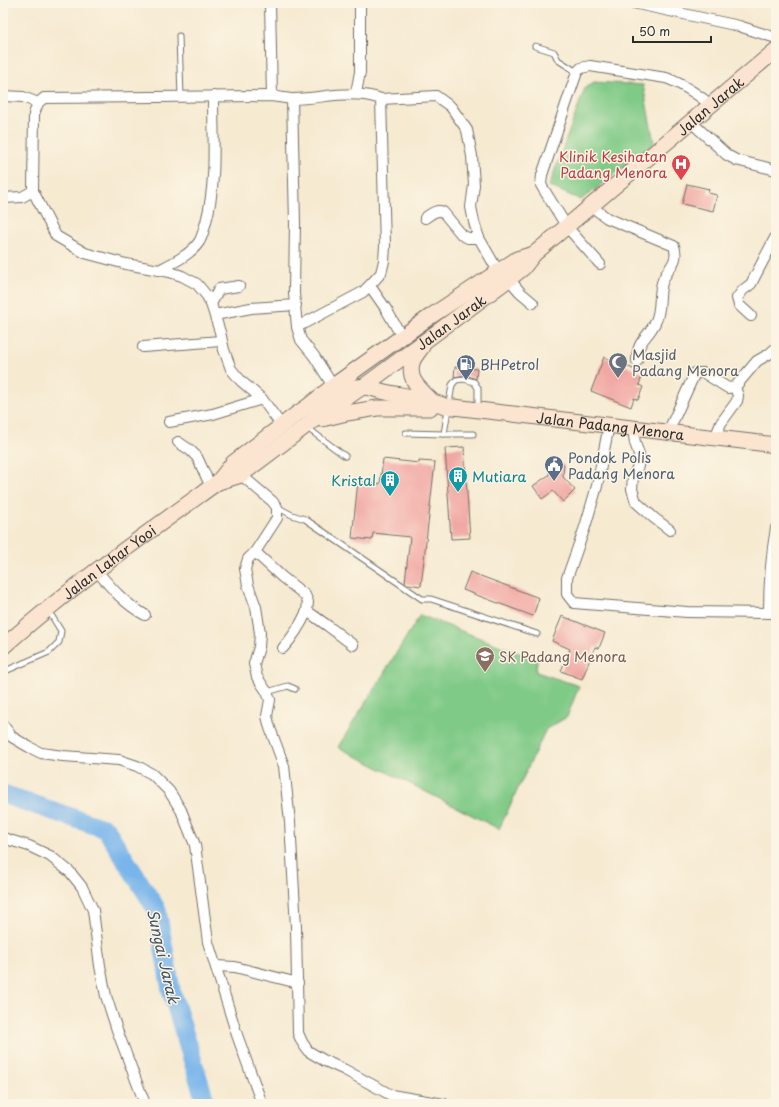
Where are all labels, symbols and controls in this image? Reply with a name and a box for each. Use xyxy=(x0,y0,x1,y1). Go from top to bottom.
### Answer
scale bar xyxy=(633,18,711,44)
text: 50 m xyxy=(639,22,670,40)
street label: Jalan Jarak xyxy=(672,71,748,140)
place label: Klinik Kesihatan Padang Menora xyxy=(559,146,667,183)
hospital icon: Klinik Kesihatan Padang Menora xyxy=(670,153,692,181)
street label: Jalan Jarak xyxy=(412,289,491,355)
place label: Masjid Padang Menora xyxy=(632,344,739,381)
mosque icon: Masjid Padang Menora xyxy=(607,351,629,379)
fuel station icon: BHPetrol xyxy=(455,353,477,381)
place label: BHPetrol xyxy=(480,354,539,375)
street label: Jalan Padang Menora xyxy=(535,406,686,445)
place label: Pondok Polis Padang Menora xyxy=(568,447,675,484)
public building icon: Pondok Polis Padang Menora xyxy=(543,454,565,482)
building icon: Mutiara xyxy=(447,465,469,493)
place label: Mutiara xyxy=(472,466,527,487)
building icon: Kristal xyxy=(379,469,401,497)
place label: Kristal xyxy=(331,470,376,491)
street label: Jalan Lahar Yooi xyxy=(58,520,160,604)
school or university icon: SK Padang Menora xyxy=(474,645,496,673)
place label: SK Padang Menora xyxy=(499,646,627,667)
water label: Sungai Jarak xyxy=(142,906,186,1006)

